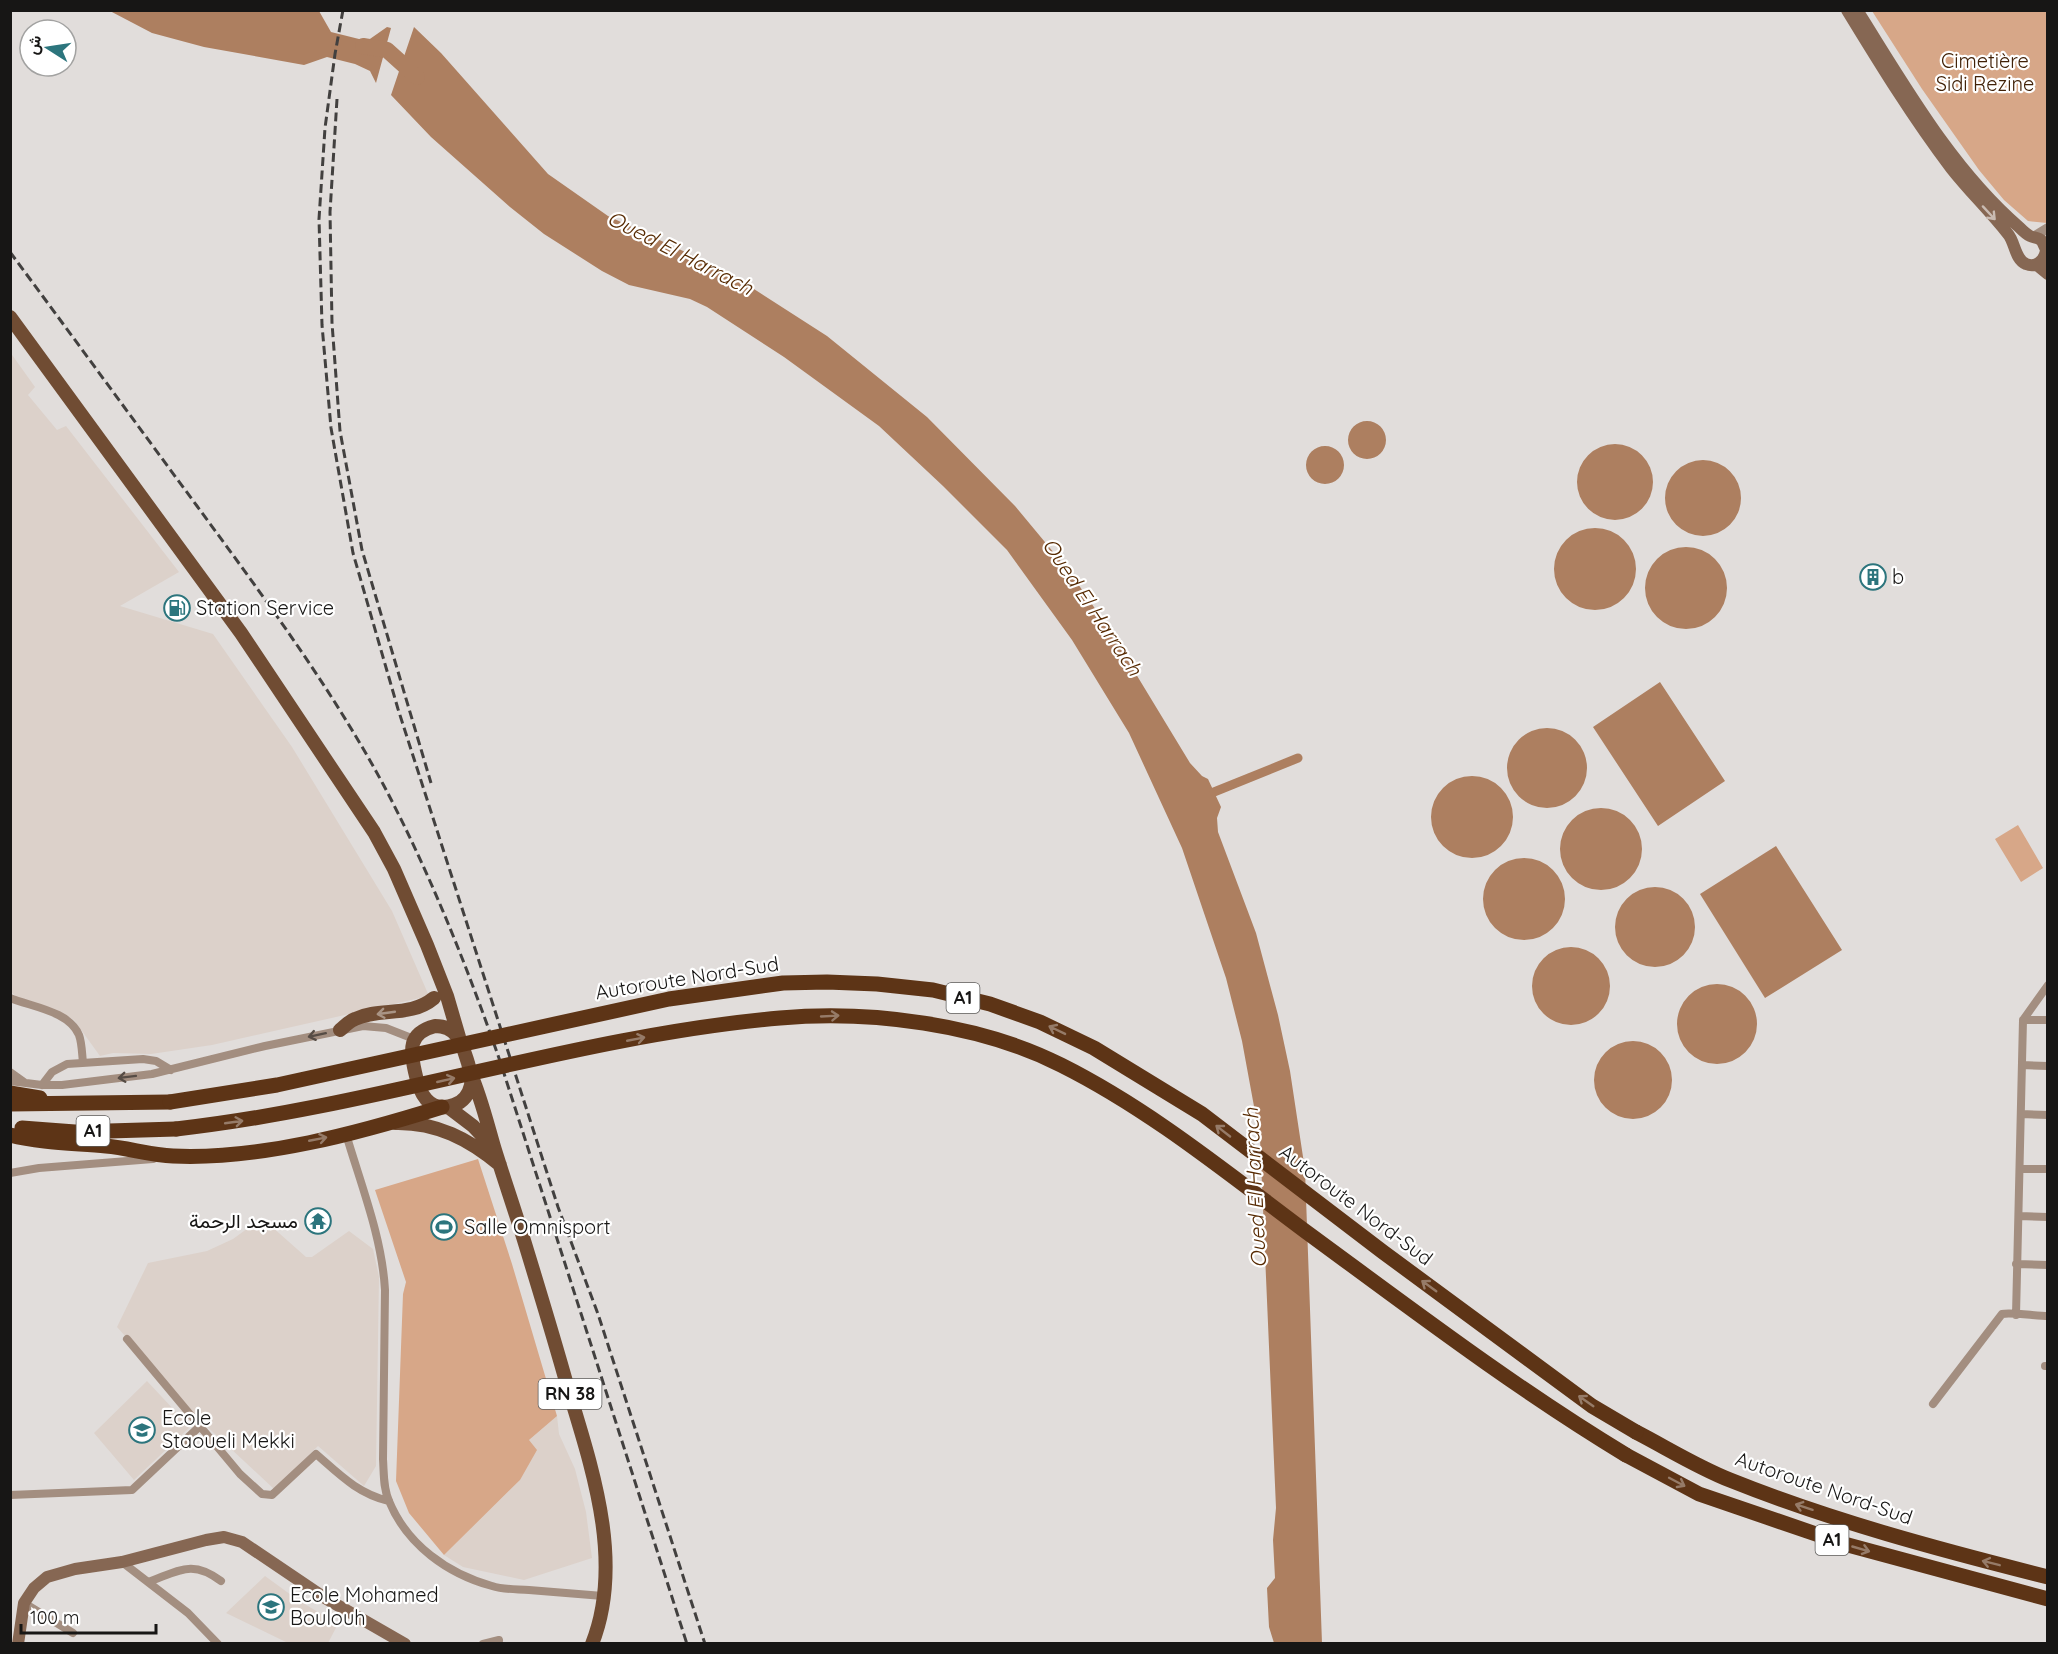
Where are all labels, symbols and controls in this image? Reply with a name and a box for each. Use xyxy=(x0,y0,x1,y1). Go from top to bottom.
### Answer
north arrow xyxy=(18,18,78,78)
text: ش xyxy=(22,33,45,56)
park label: Cimetière Sidi Rezine xyxy=(1936,48,2034,96)
water label: Oued El Harrach xyxy=(603,204,759,301)
one-way arrow xyxy=(1982,205,1996,220)
water label: Oued El Harrach xyxy=(1037,533,1149,681)
building icon: b xyxy=(1858,562,1888,592)
place label: b xyxy=(1892,564,1904,589)
fuel station icon: Station Service xyxy=(162,593,192,623)
place label: Station Service xyxy=(196,595,334,620)
street label: Autoroute Nord-Sud xyxy=(593,951,781,1004)
road number: A1 xyxy=(946,983,980,1013)
one-way arrow xyxy=(377,1008,397,1019)
one-way arrow xyxy=(819,1010,839,1021)
one-way arrow xyxy=(1048,1024,1066,1036)
one-way arrow xyxy=(308,1030,327,1041)
one-way arrow xyxy=(626,1033,646,1044)
one-way arrow xyxy=(117,1071,137,1082)
one-way arrow xyxy=(435,1074,455,1085)
water label: Oued El Harrach xyxy=(1237,1106,1271,1269)
road number: A1 xyxy=(76,1116,110,1146)
one-way arrow xyxy=(224,1116,243,1127)
one-way arrow xyxy=(1216,1124,1232,1137)
one-way arrow xyxy=(308,1133,327,1145)
street label: Autoroute Nord-Sud xyxy=(1275,1139,1438,1270)
temple icon: مسجد الرحمة xyxy=(303,1206,333,1236)
place label: مسجد الرحمة xyxy=(189,1208,298,1234)
sports icon: Salle Omnisport xyxy=(429,1212,459,1242)
place label: Salle Omnisport xyxy=(464,1214,611,1239)
one-way arrow xyxy=(1422,1280,1438,1292)
road number: RN 38 xyxy=(538,1379,602,1409)
one-way arrow xyxy=(1579,1395,1595,1408)
place label: Ecole Staoueli Mekki xyxy=(162,1405,295,1453)
school or university icon: Ecole Staoueli Mekki xyxy=(127,1415,157,1445)
street label: Autoroute Nord-Sud xyxy=(1732,1445,1916,1530)
one-way arrow xyxy=(1668,1477,1686,1489)
one-way arrow xyxy=(1795,1501,1814,1512)
road number: A1 xyxy=(1816,1525,1848,1555)
one-way arrow xyxy=(1851,1543,1870,1555)
one-way arrow xyxy=(1982,1557,2001,1568)
place label: Ecole Mohamed Boulouh xyxy=(290,1582,439,1630)
school or university icon: Ecole Mohamed Boulouh xyxy=(256,1592,286,1622)
scale bar xyxy=(21,1597,156,1635)
text: 100 m xyxy=(30,1606,79,1629)

